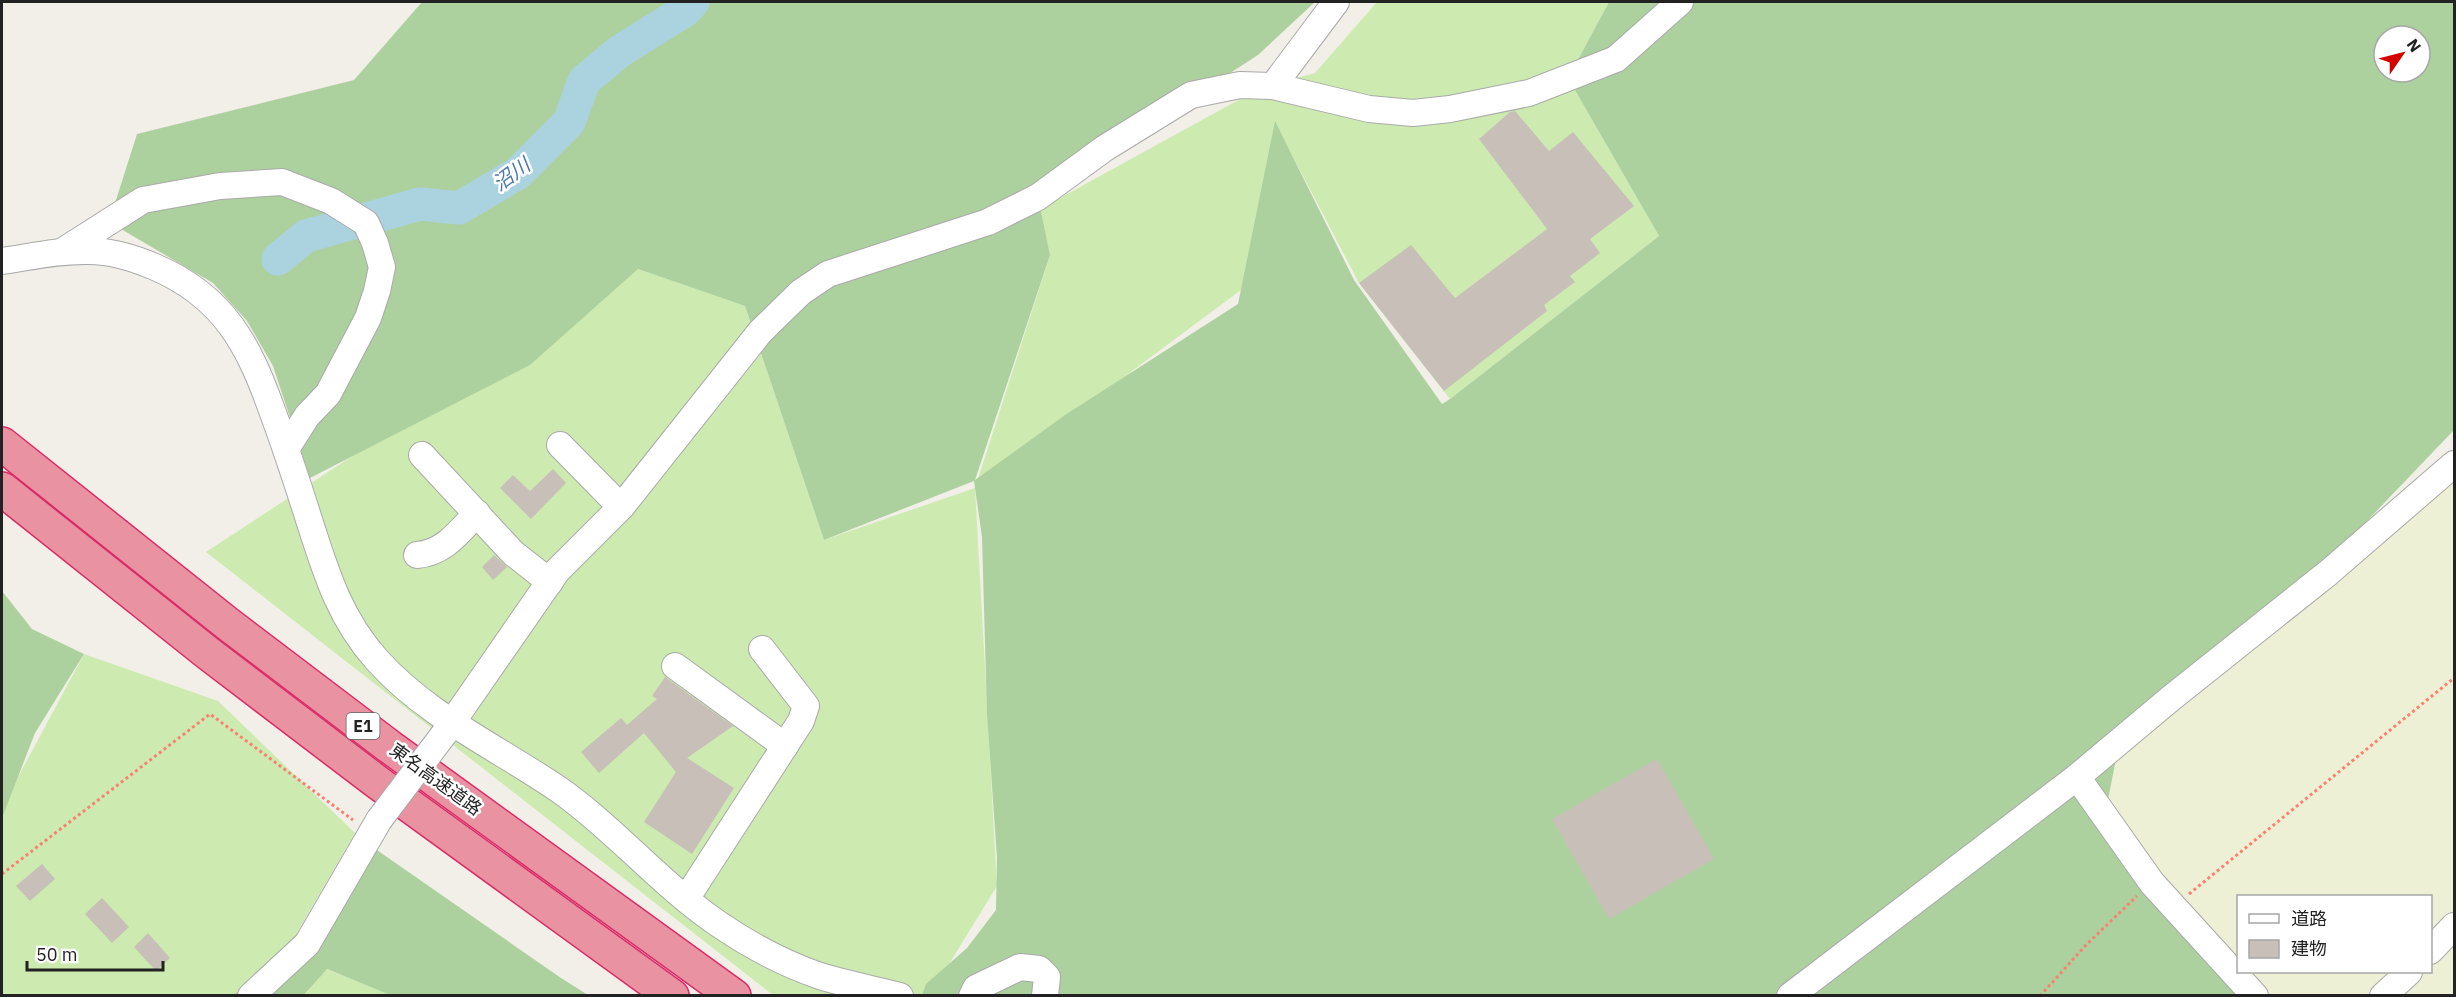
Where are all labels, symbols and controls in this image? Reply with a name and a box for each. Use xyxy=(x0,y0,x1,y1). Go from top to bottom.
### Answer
north arrow xyxy=(2372,24,2432,84)
text: N xyxy=(2403,35,2426,56)
water label: 沼川 xyxy=(487,150,537,197)
road number: E1 xyxy=(346,713,380,739)
street label: 東名高速道路 xyxy=(386,738,486,820)
legend xyxy=(2237,895,2432,973)
text: 道路 xyxy=(2291,907,2327,930)
scale bar xyxy=(27,934,164,972)
text: 建物 xyxy=(2291,937,2327,960)
text: 50 m xyxy=(36,943,78,966)

